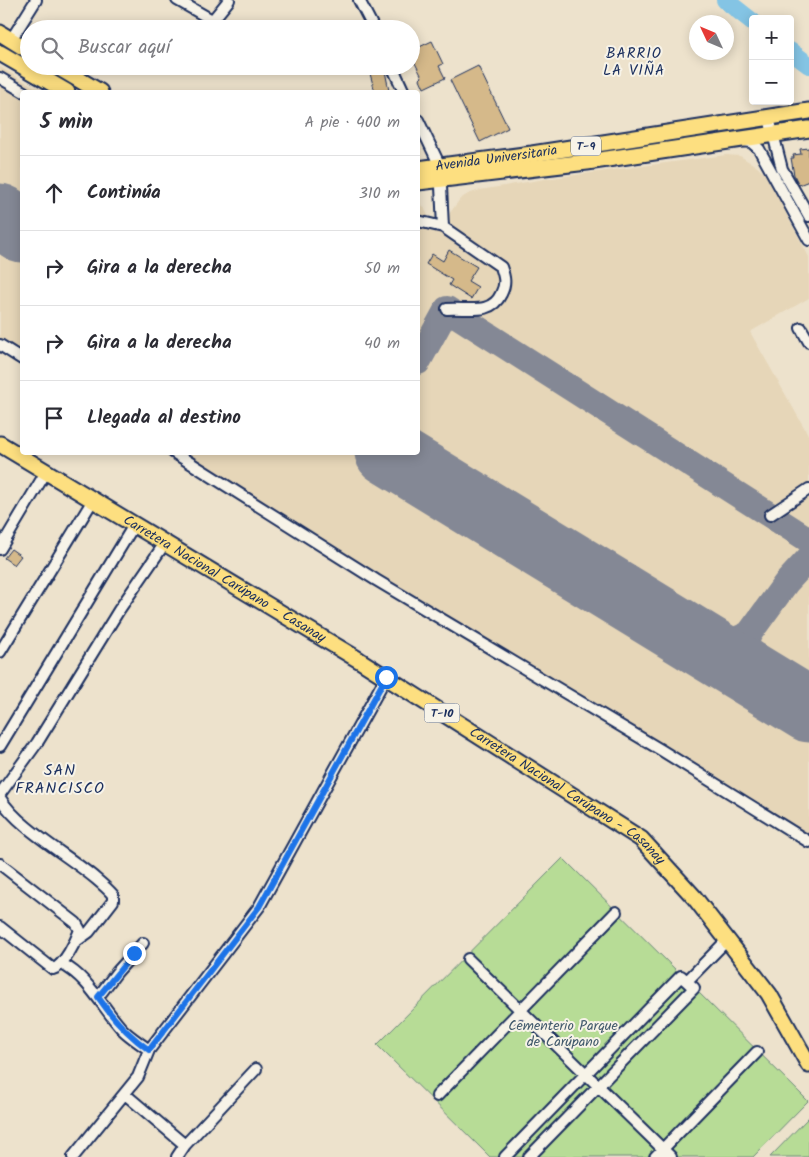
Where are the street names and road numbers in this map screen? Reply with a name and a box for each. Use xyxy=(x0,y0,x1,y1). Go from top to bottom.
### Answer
road number: T-9 xyxy=(571,136,601,156)
street label: Avenida Universitaria xyxy=(434,139,559,178)
street label: Carretera Nacional Carúpano - Casanay xyxy=(119,509,331,649)
road number: T-10 xyxy=(424,704,460,722)
street label: Carretera Nacional Carúpano - Casanay xyxy=(465,722,671,870)

